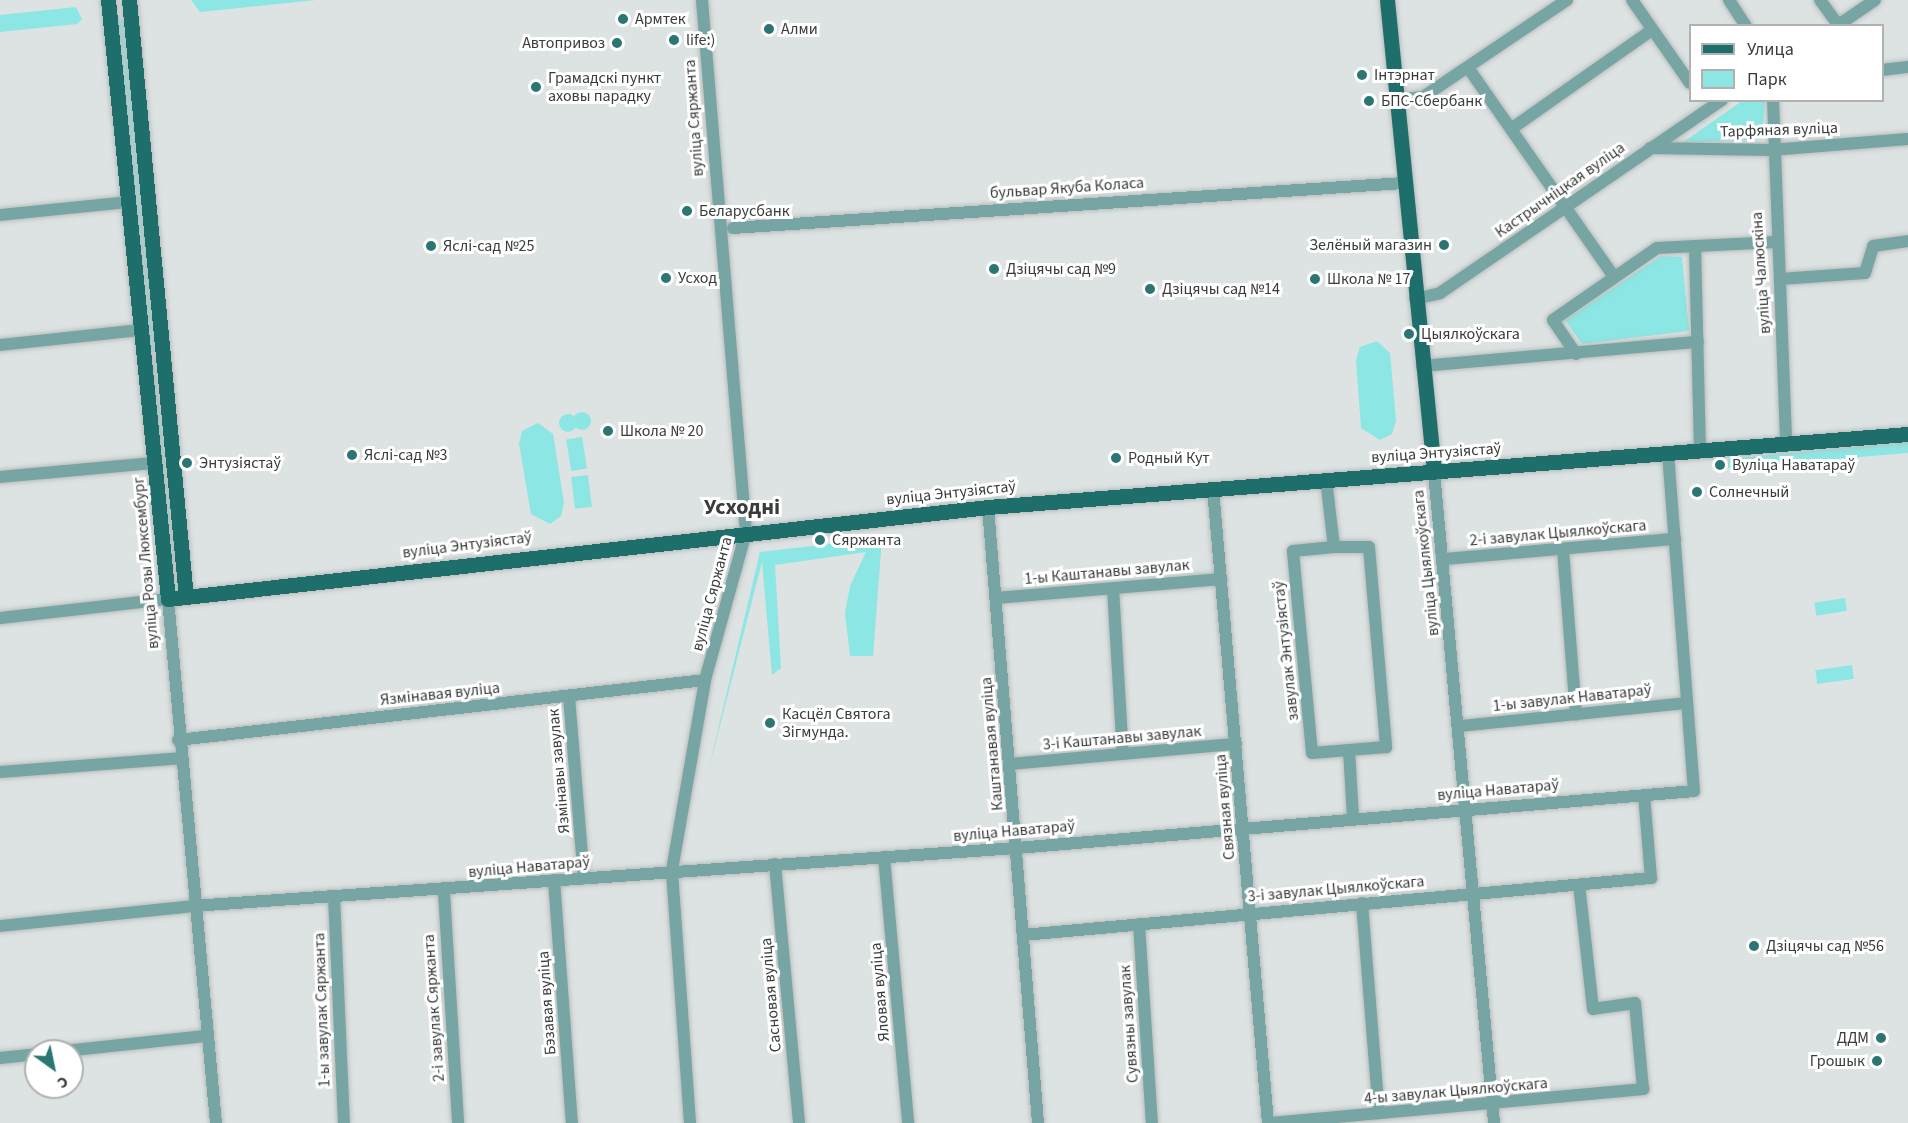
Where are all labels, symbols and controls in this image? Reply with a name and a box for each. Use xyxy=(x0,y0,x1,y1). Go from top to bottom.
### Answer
place label: Армтек xyxy=(635,9,686,29)
marker: Армтек xyxy=(616,12,630,26)
place label: Алми xyxy=(781,19,818,39)
marker: Алми xyxy=(762,22,776,36)
legend xyxy=(1689,24,1884,102)
place label: life:) xyxy=(686,30,715,50)
place label: Автопривоз xyxy=(522,33,605,53)
marker: life:) xyxy=(667,33,681,47)
marker: Автопривоз xyxy=(610,36,624,50)
text: Улица xyxy=(1747,37,1794,62)
street label: вуліца Сяржанта xyxy=(680,59,708,177)
place label: Інтэрнат xyxy=(1374,65,1435,85)
text: Парк xyxy=(1747,67,1787,92)
place label: Грамадскі пункт аховы парадку xyxy=(548,68,661,106)
marker: Інтэрнат xyxy=(1355,68,1369,82)
marker: Грамадскі пункт аховы парадку xyxy=(529,80,543,94)
place label: БПС-Сбербанк xyxy=(1381,91,1482,111)
marker: БПС-Сбербанк xyxy=(1362,94,1376,108)
street label: Тарфяная вуліца xyxy=(1720,118,1838,142)
street label: Кастрычніцкая вуліца xyxy=(1492,138,1628,242)
street label: бульвар Якуба Коласа xyxy=(989,173,1145,203)
place label: Беларусбанк xyxy=(699,201,790,221)
marker: Беларусбанк xyxy=(680,204,694,218)
street label: вуліца Чалюскіна xyxy=(1747,211,1775,335)
place label: Зелёный магазин xyxy=(1309,235,1432,255)
place label: Яслі-сад №25 xyxy=(443,236,534,256)
marker: Зелёный магазин xyxy=(1437,238,1451,252)
marker: Яслі-сад №25 xyxy=(424,239,438,253)
place label: Дзіцячы сад №9 xyxy=(1006,259,1116,279)
marker: Дзіцячы сад №9 xyxy=(987,262,1001,276)
place label: Усход xyxy=(678,268,717,288)
place label: Школа № 17 xyxy=(1327,269,1410,289)
marker: Усход xyxy=(659,271,673,285)
marker: Школа № 17 xyxy=(1308,272,1322,286)
place label: Дзіцячы сад №14 xyxy=(1162,279,1280,299)
marker: Дзіцячы сад №14 xyxy=(1143,282,1157,296)
place label: Цыялкоўскага xyxy=(1421,324,1520,344)
marker: Цыялкоўскага xyxy=(1402,327,1416,341)
place label: Школа № 20 xyxy=(620,421,703,441)
marker: Школа № 20 xyxy=(601,424,615,438)
street label: вуліца Энтузіястаў xyxy=(1370,439,1502,467)
place label: Яслі-сад №3 xyxy=(364,445,447,465)
marker: Яслі-сад №3 xyxy=(345,448,359,462)
place label: Родный Кут xyxy=(1128,448,1210,468)
marker: Родный Кут xyxy=(1109,451,1123,465)
place label: Энтузіястаў xyxy=(199,453,281,473)
place label: Вуліца Наватараў xyxy=(1732,455,1855,475)
marker: Энтузіястаў xyxy=(180,456,194,470)
marker: Вуліца Наватараў xyxy=(1713,458,1727,472)
street label: вуліца Розы Люксембург xyxy=(129,476,163,650)
street label: вуліца Энтузіястаў xyxy=(885,477,1017,509)
place label: Солнечный xyxy=(1709,482,1789,502)
marker: Солнечный xyxy=(1690,485,1704,499)
street label: вуліца Цыялкоўскага xyxy=(1409,489,1443,637)
district label: Усходні xyxy=(704,495,780,521)
street label: 2-і завулак Цыялкоўскага xyxy=(1469,516,1647,550)
street label: вуліца Энтузіястаў xyxy=(401,528,533,562)
place label: Сяржанта xyxy=(832,530,901,550)
marker: Сяржанта xyxy=(813,533,827,547)
street label: вуліца Сяржанта xyxy=(688,535,736,653)
street label: 1-ы Каштанавы завулак xyxy=(1024,555,1190,589)
street label: завулак Энтузіястаў xyxy=(1269,580,1303,722)
street label: Каштанавая вуліца xyxy=(977,676,1007,812)
street label: Язмінавая вуліца xyxy=(379,678,501,710)
street label: 1-ы завулак Наватараў xyxy=(1492,680,1652,716)
place label: Касцёл Святога Зігмунда. xyxy=(782,704,891,742)
street label: Язмінавы завулак xyxy=(544,708,574,834)
marker: Касцёл Святога Зігмунда. xyxy=(763,716,777,730)
street label: 3-і Каштанавы завулак xyxy=(1042,722,1202,754)
street label: Связная вуліца xyxy=(1211,753,1239,861)
street label: вуліца Наватараў xyxy=(1436,775,1560,805)
street label: вуліца Наватараў xyxy=(952,816,1076,846)
street label: вуліца Наватараў xyxy=(467,852,591,882)
street label: 3-і завулак Цыялкоўскага xyxy=(1247,872,1425,906)
street label: 1-ы завулак Сяржанта xyxy=(310,932,334,1088)
street label: 2-і завулак Сяржанта xyxy=(419,934,449,1082)
place label: Дзіцячы сад №56 xyxy=(1766,936,1884,956)
street label: Сасновая вуліца xyxy=(756,937,786,1053)
marker: Дзіцячы сад №56 xyxy=(1747,939,1761,953)
street label: Яловая вуліца xyxy=(866,942,894,1042)
street label: Бэзавая вуліца xyxy=(534,950,560,1056)
street label: Сувязны завулак xyxy=(1115,964,1143,1084)
place label: ДДМ xyxy=(1837,1028,1869,1048)
marker: ДДМ xyxy=(1874,1031,1888,1045)
north arrow xyxy=(24,1039,84,1099)
place label: Грошык xyxy=(1810,1051,1865,1071)
marker: Грошык xyxy=(1870,1054,1884,1068)
text: С xyxy=(53,1071,73,1094)
street label: 4-ы завулак Цыялкоўскага xyxy=(1363,1073,1549,1109)

